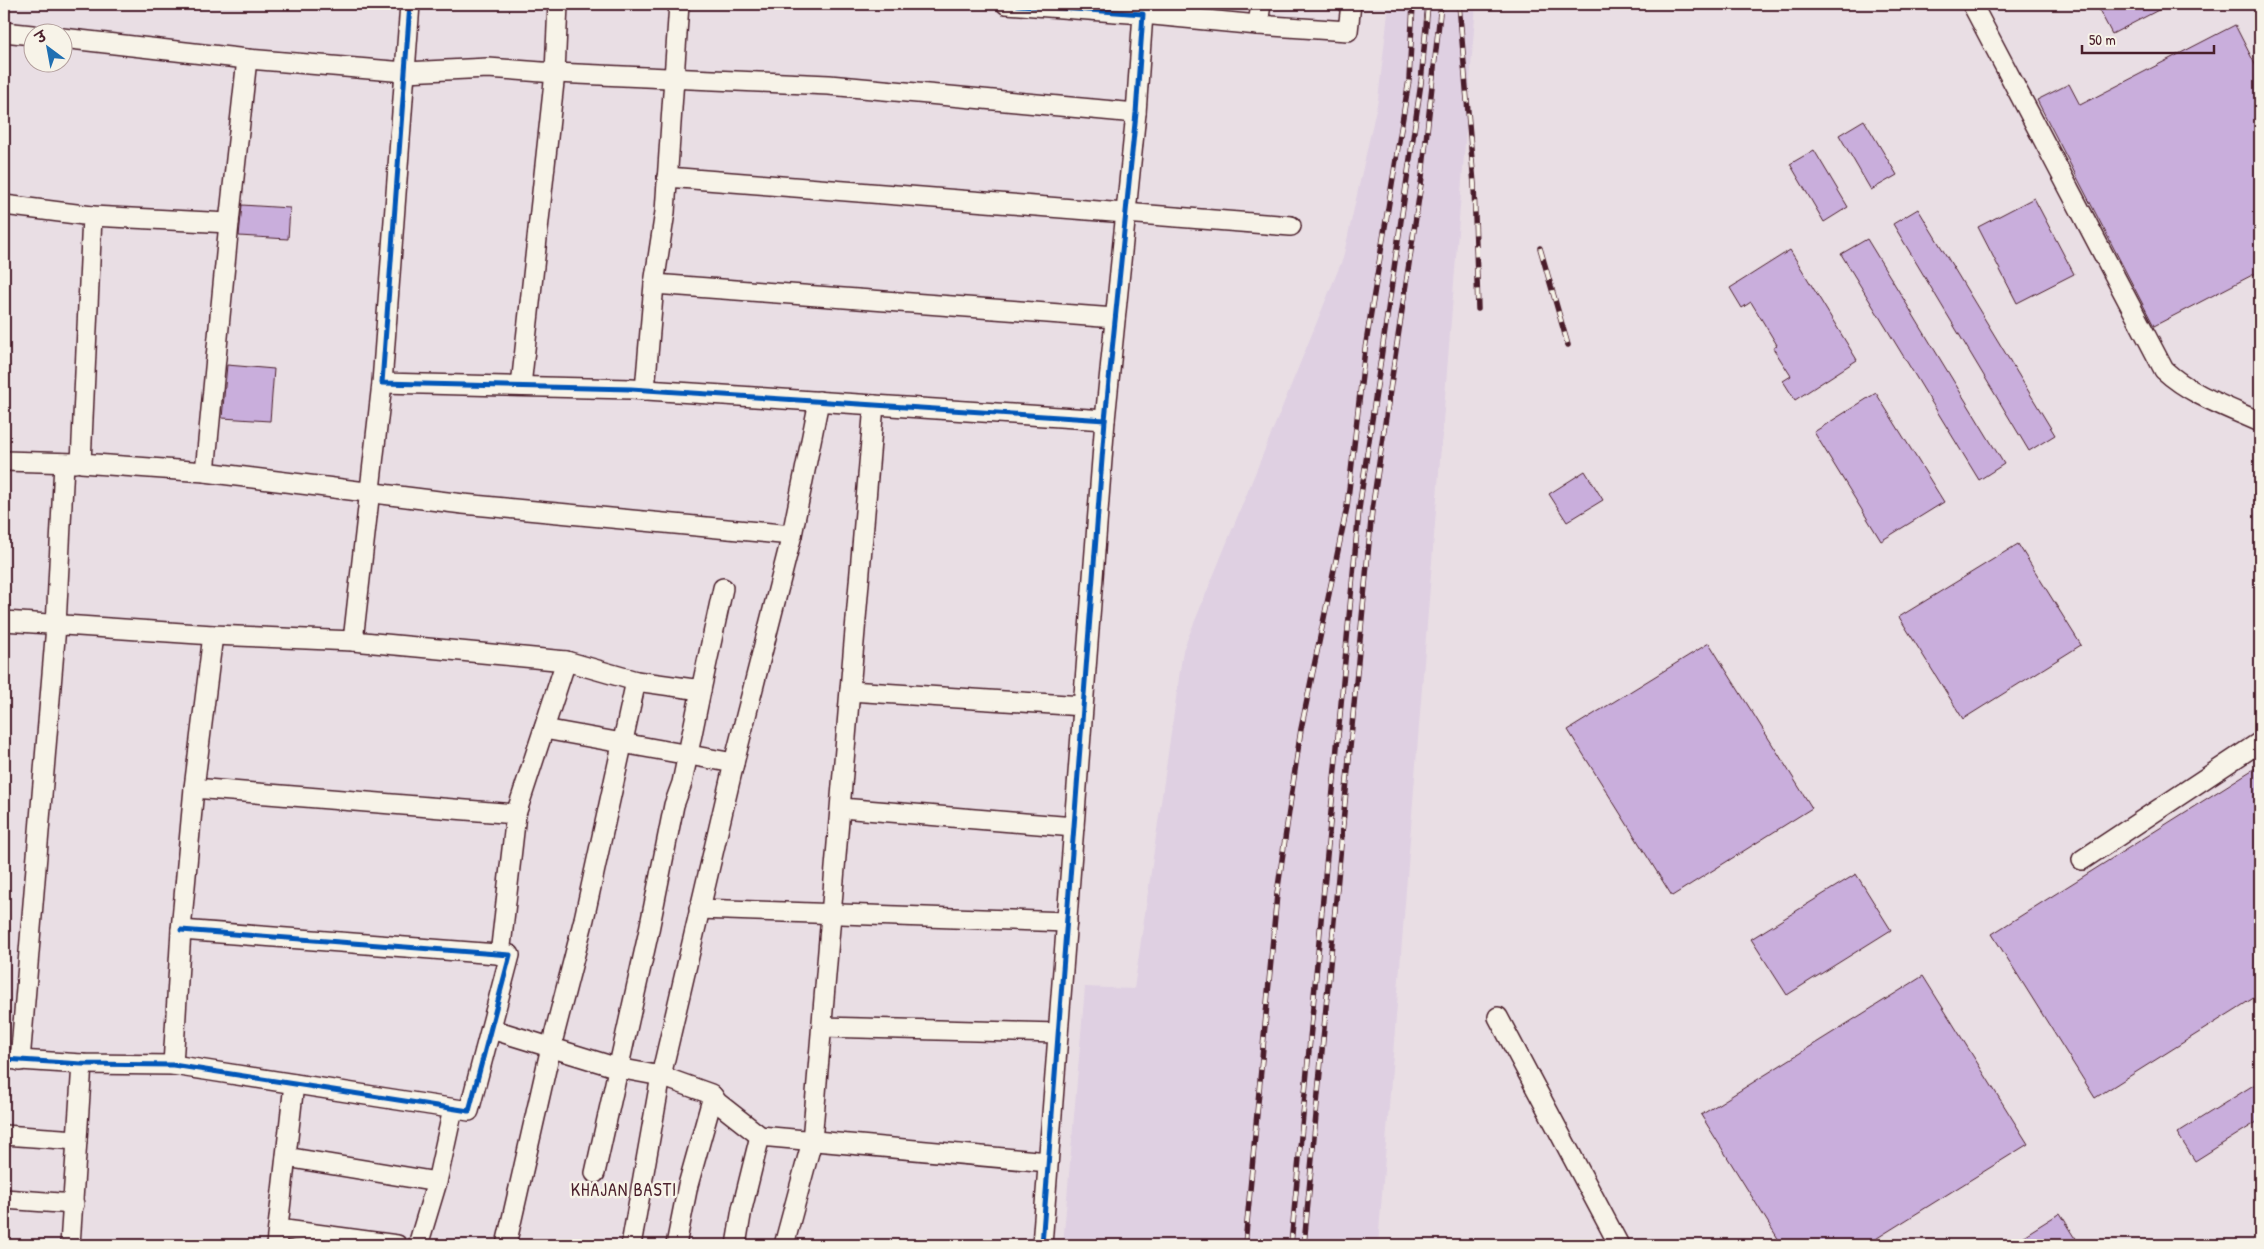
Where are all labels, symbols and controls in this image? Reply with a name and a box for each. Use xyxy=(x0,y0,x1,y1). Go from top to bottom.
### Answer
north arrow xyxy=(22,22,72,72)
scale bar xyxy=(2082,22,2214,54)
text: उ xyxy=(30,25,51,48)
text: 50 m xyxy=(2089,29,2116,50)
district label: KHAJAN BASTI xyxy=(571,1177,677,1202)

